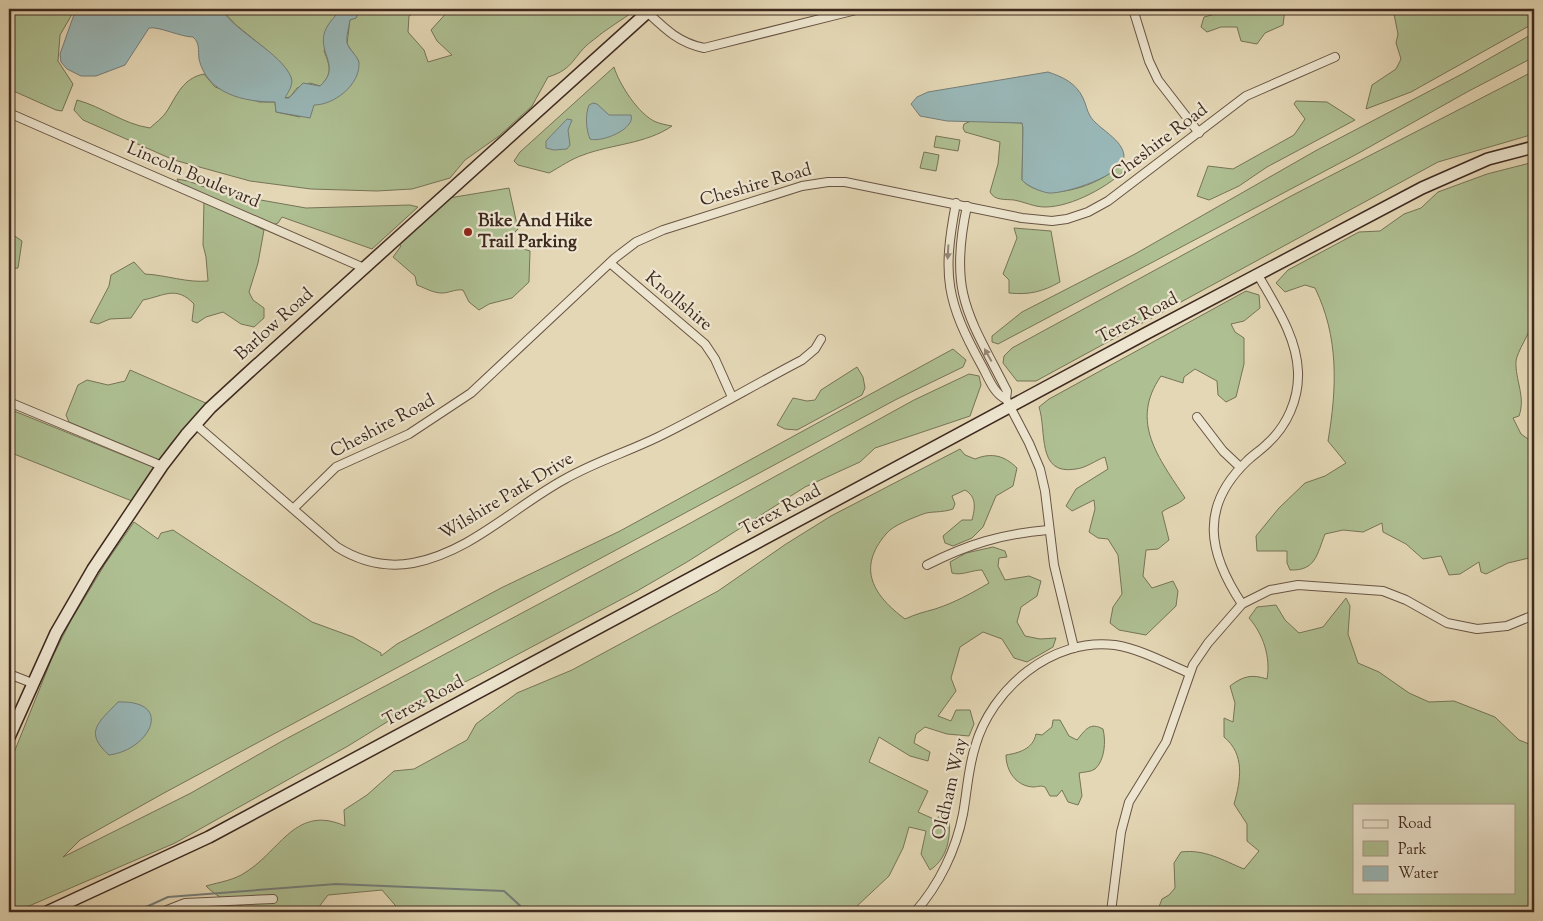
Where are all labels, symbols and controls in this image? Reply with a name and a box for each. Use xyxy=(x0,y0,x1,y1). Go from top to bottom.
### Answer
street label: Cheshire Road xyxy=(1106,98,1214,188)
street label: Lincoln Boulevard xyxy=(122,136,264,216)
street label: Cheshire Road xyxy=(697,158,815,214)
place label: Bike And Hike Trail Parking xyxy=(478,209,593,256)
marker: Bike And Hike Trail Parking xyxy=(462,226,474,238)
one-way arrow xyxy=(944,244,952,260)
street label: Knollshire xyxy=(639,266,717,338)
street label: Barlow Road xyxy=(230,283,320,367)
street label: Terex Road xyxy=(1093,287,1183,351)
one-way arrow xyxy=(984,348,993,361)
street label: Cheshire Road xyxy=(326,388,440,466)
street label: Wilshire Park Drive xyxy=(435,447,579,547)
street label: Terex Road xyxy=(736,479,826,543)
street label: Terex Road xyxy=(379,670,469,734)
street label: Oldham Way xyxy=(927,735,975,843)
legend xyxy=(1353,804,1516,894)
text: Road xyxy=(1398,814,1432,835)
text: Park xyxy=(1398,840,1427,861)
text: Water xyxy=(1398,864,1439,885)

